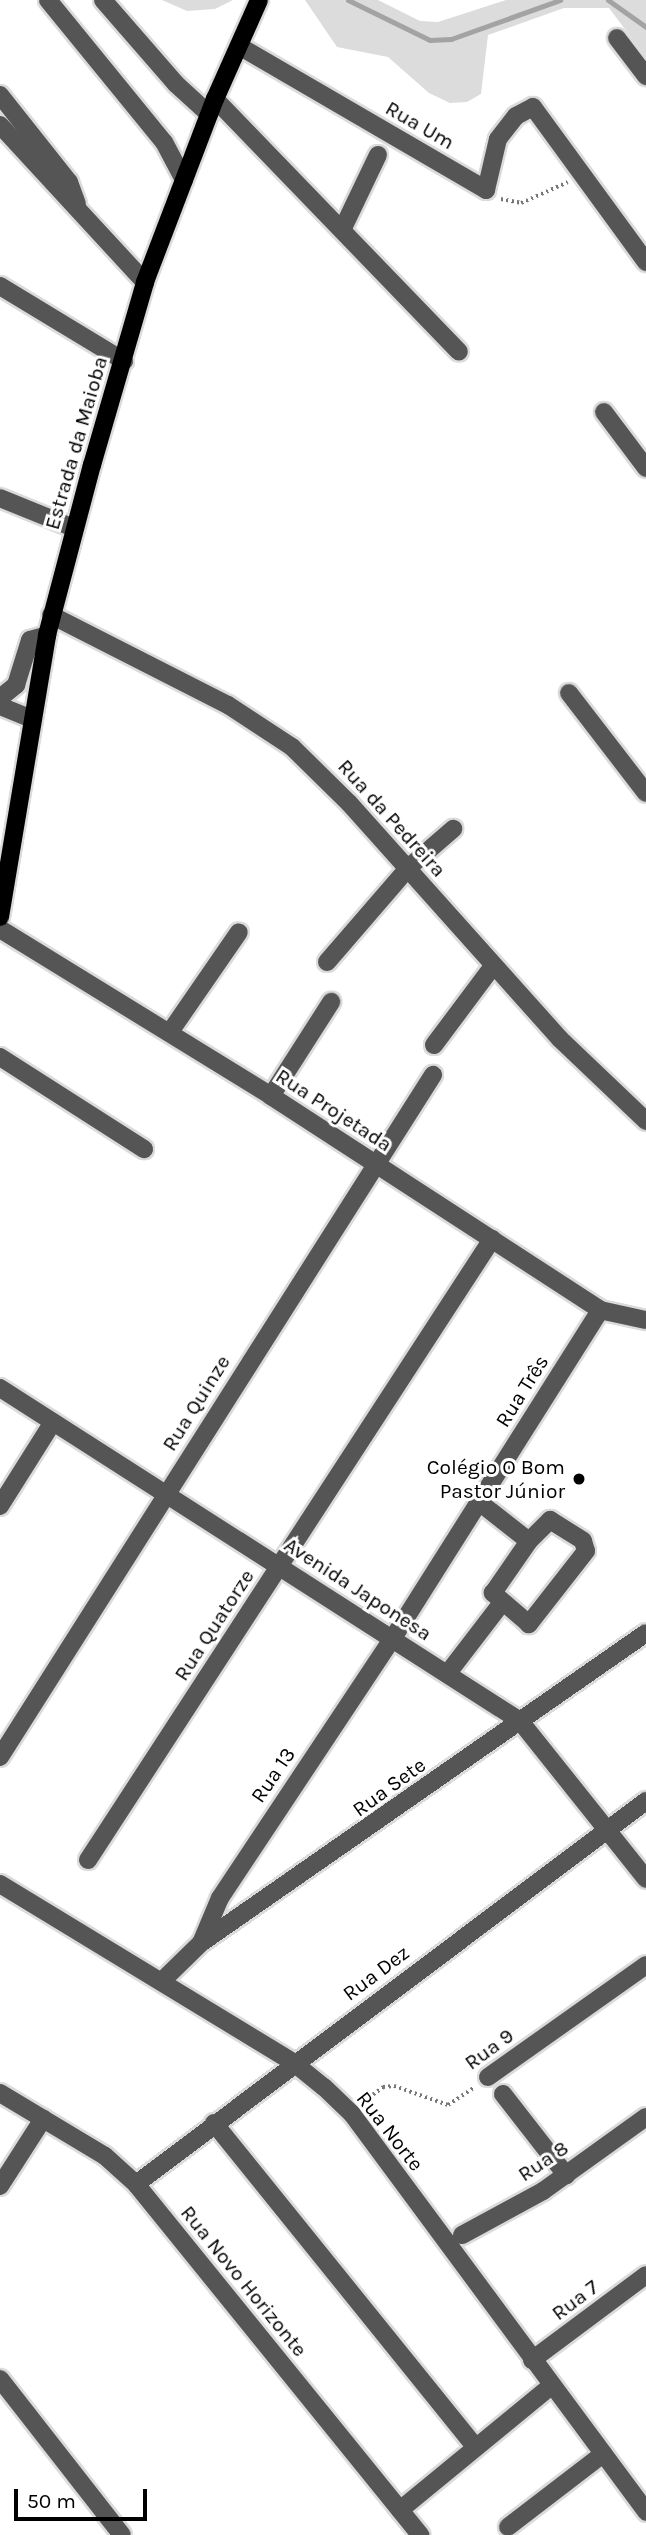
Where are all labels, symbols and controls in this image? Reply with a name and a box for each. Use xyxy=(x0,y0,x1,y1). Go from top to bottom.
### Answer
street label: Rua Um xyxy=(381,95,459,155)
street label: Estrada da Maioba xyxy=(39,354,113,532)
street label: Rua da Pedreira xyxy=(333,754,451,882)
street label: Rua Projetada xyxy=(271,1063,397,1157)
street label: Rua Quinze xyxy=(157,1350,235,1456)
street label: Rua Três xyxy=(490,1350,554,1432)
place label: Colégio O Bom Pastor Júnior xyxy=(427,1454,565,1504)
marker: Colégio O Bom Pastor Júnior xyxy=(571,1471,587,1487)
street label: Avenida Japonesa xyxy=(280,1532,436,1646)
street label: Rua Quatorze xyxy=(169,1565,259,1685)
street label: Rua 13 xyxy=(245,1742,301,1808)
street label: Rua Sete xyxy=(348,1752,430,1822)
street label: Rua Dez xyxy=(338,1940,414,2006)
street label: Rua 9 xyxy=(460,2023,518,2075)
street label: Rua Norte xyxy=(351,2086,429,2176)
street label: Rua 8 xyxy=(513,2135,573,2187)
street label: Rua Novo Horizonte xyxy=(175,2200,313,2362)
street label: Rua 7 xyxy=(547,2274,603,2326)
scale bar xyxy=(18,2476,150,2520)
text: 50 m xyxy=(27,2489,76,2513)

